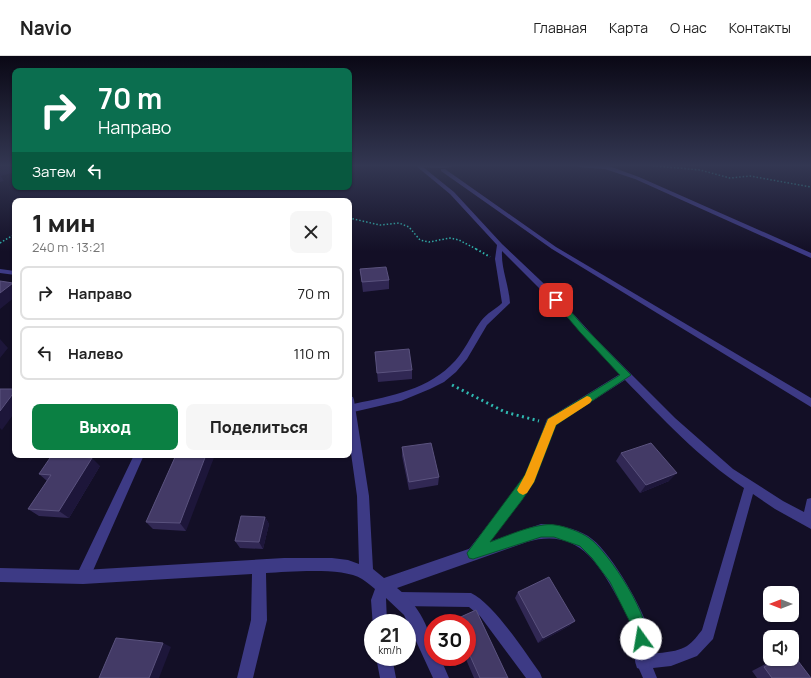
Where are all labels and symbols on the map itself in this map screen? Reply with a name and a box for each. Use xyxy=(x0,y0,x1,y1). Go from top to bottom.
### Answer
pin xyxy=(539,283,573,317)
north arrow xyxy=(763,586,799,622)
speed limit sign: 30 xyxy=(424,614,476,666)
position arrow xyxy=(620,618,662,660)

